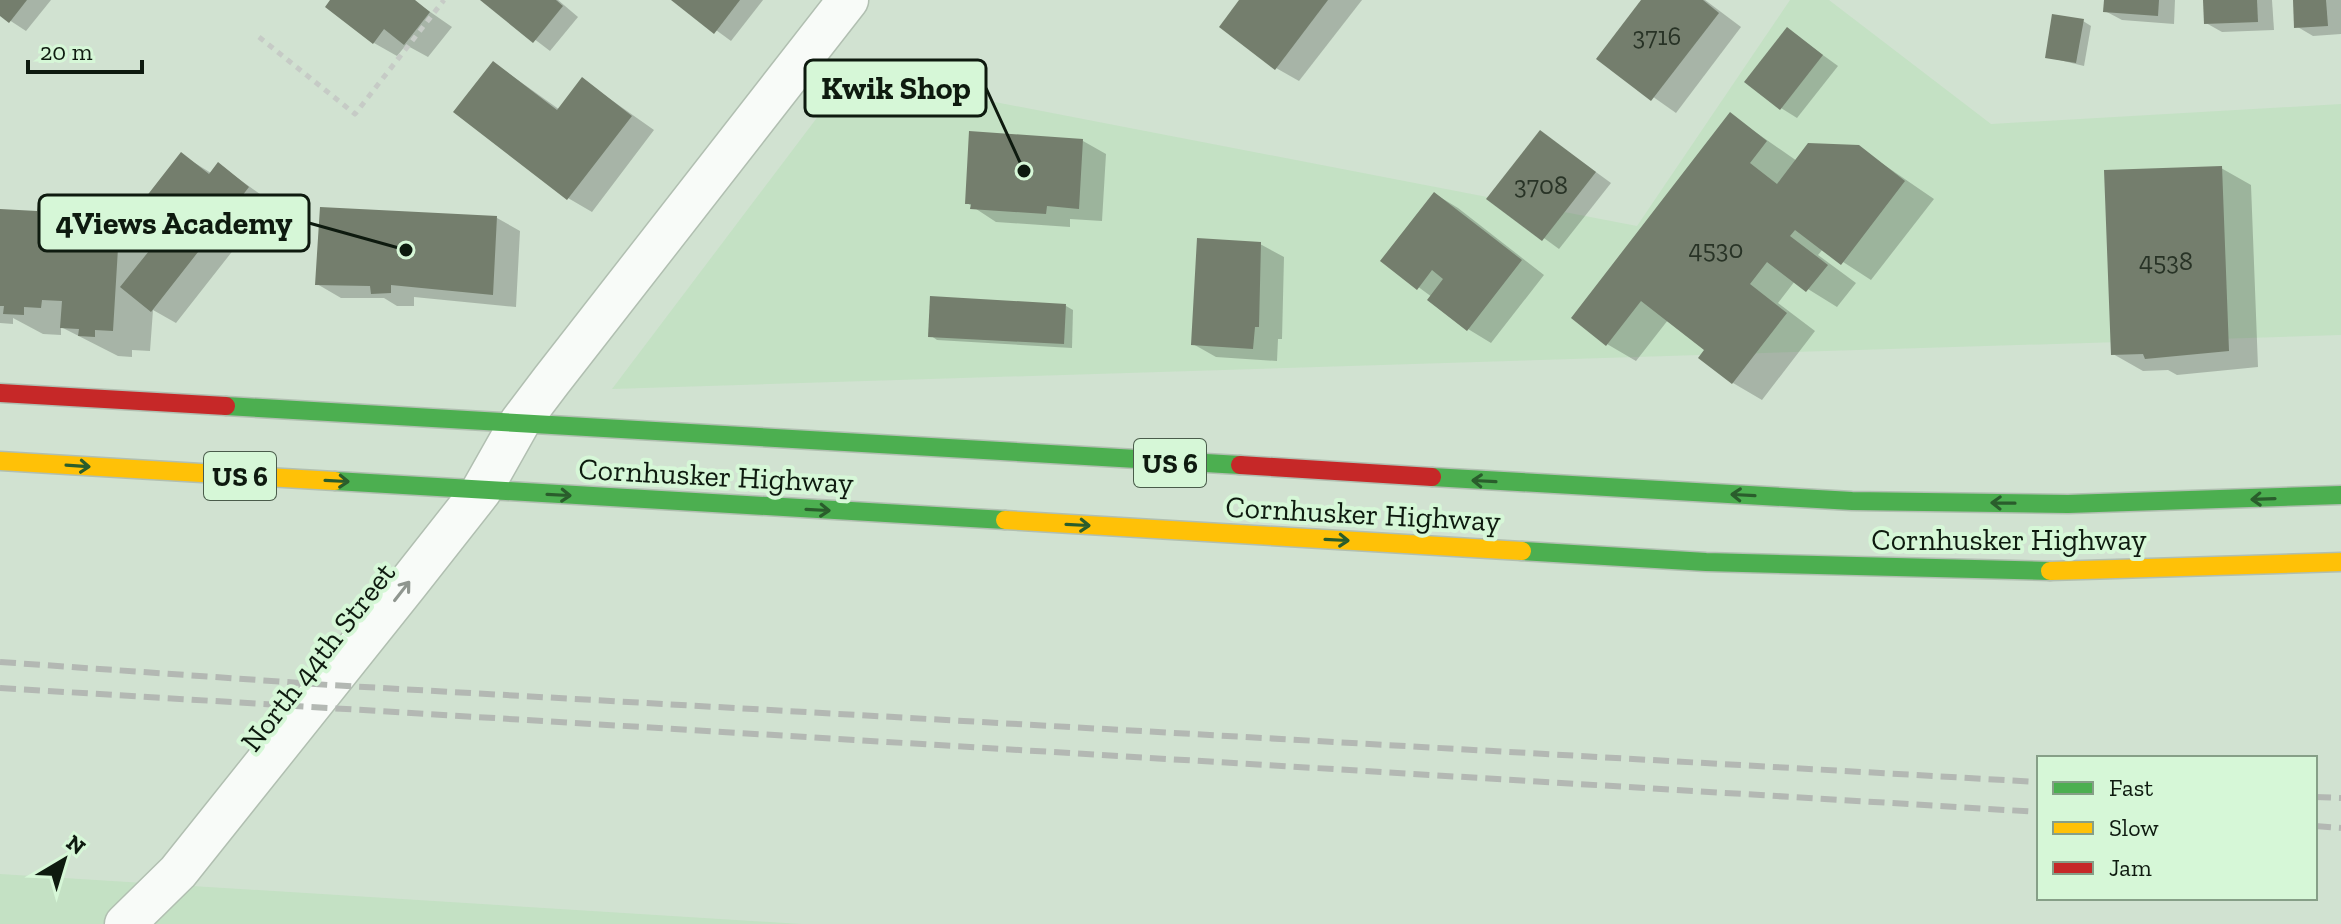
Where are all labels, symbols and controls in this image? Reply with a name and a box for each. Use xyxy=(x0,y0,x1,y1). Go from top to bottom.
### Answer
house number: 3716 xyxy=(1633,20,1681,52)
scale bar xyxy=(28,24,142,74)
text: 20 m xyxy=(40,37,93,66)
callout: Kwik Shop xyxy=(805,60,986,116)
text: Kwik Shop xyxy=(821,69,971,107)
house number: 3708 xyxy=(1514,169,1568,201)
callout: 4Views Academy xyxy=(39,195,309,251)
text: 4Views Academy xyxy=(55,204,293,242)
house number: 4530 xyxy=(1688,233,1744,265)
house number: 4538 xyxy=(2139,245,2193,277)
road number: US 6 xyxy=(1134,439,1206,487)
street label: Cornhusker Highway xyxy=(578,451,855,501)
road number: US 6 xyxy=(204,452,276,500)
one-way arrow xyxy=(64,459,91,474)
one-way arrow xyxy=(1471,473,1498,488)
one-way arrow xyxy=(323,474,350,489)
one-way arrow xyxy=(545,488,572,503)
one-way arrow xyxy=(1730,488,1757,503)
street label: Cornhusker Highway xyxy=(1225,489,1502,539)
one-way arrow xyxy=(2250,491,2277,506)
one-way arrow xyxy=(1990,495,2017,511)
one-way arrow xyxy=(804,503,831,518)
one-way arrow xyxy=(1064,518,1091,533)
street label: Cornhusker Highway xyxy=(1871,522,2147,558)
one-way arrow xyxy=(1323,533,1350,548)
street label: North 44th Street xyxy=(233,555,403,759)
one-way arrow xyxy=(394,581,411,602)
legend xyxy=(2037,756,2317,900)
text: Fast xyxy=(2109,773,2153,802)
text: Slow xyxy=(2109,813,2159,842)
north arrow xyxy=(24,820,104,900)
text: N xyxy=(61,829,91,861)
text: Jam xyxy=(2109,853,2152,882)

